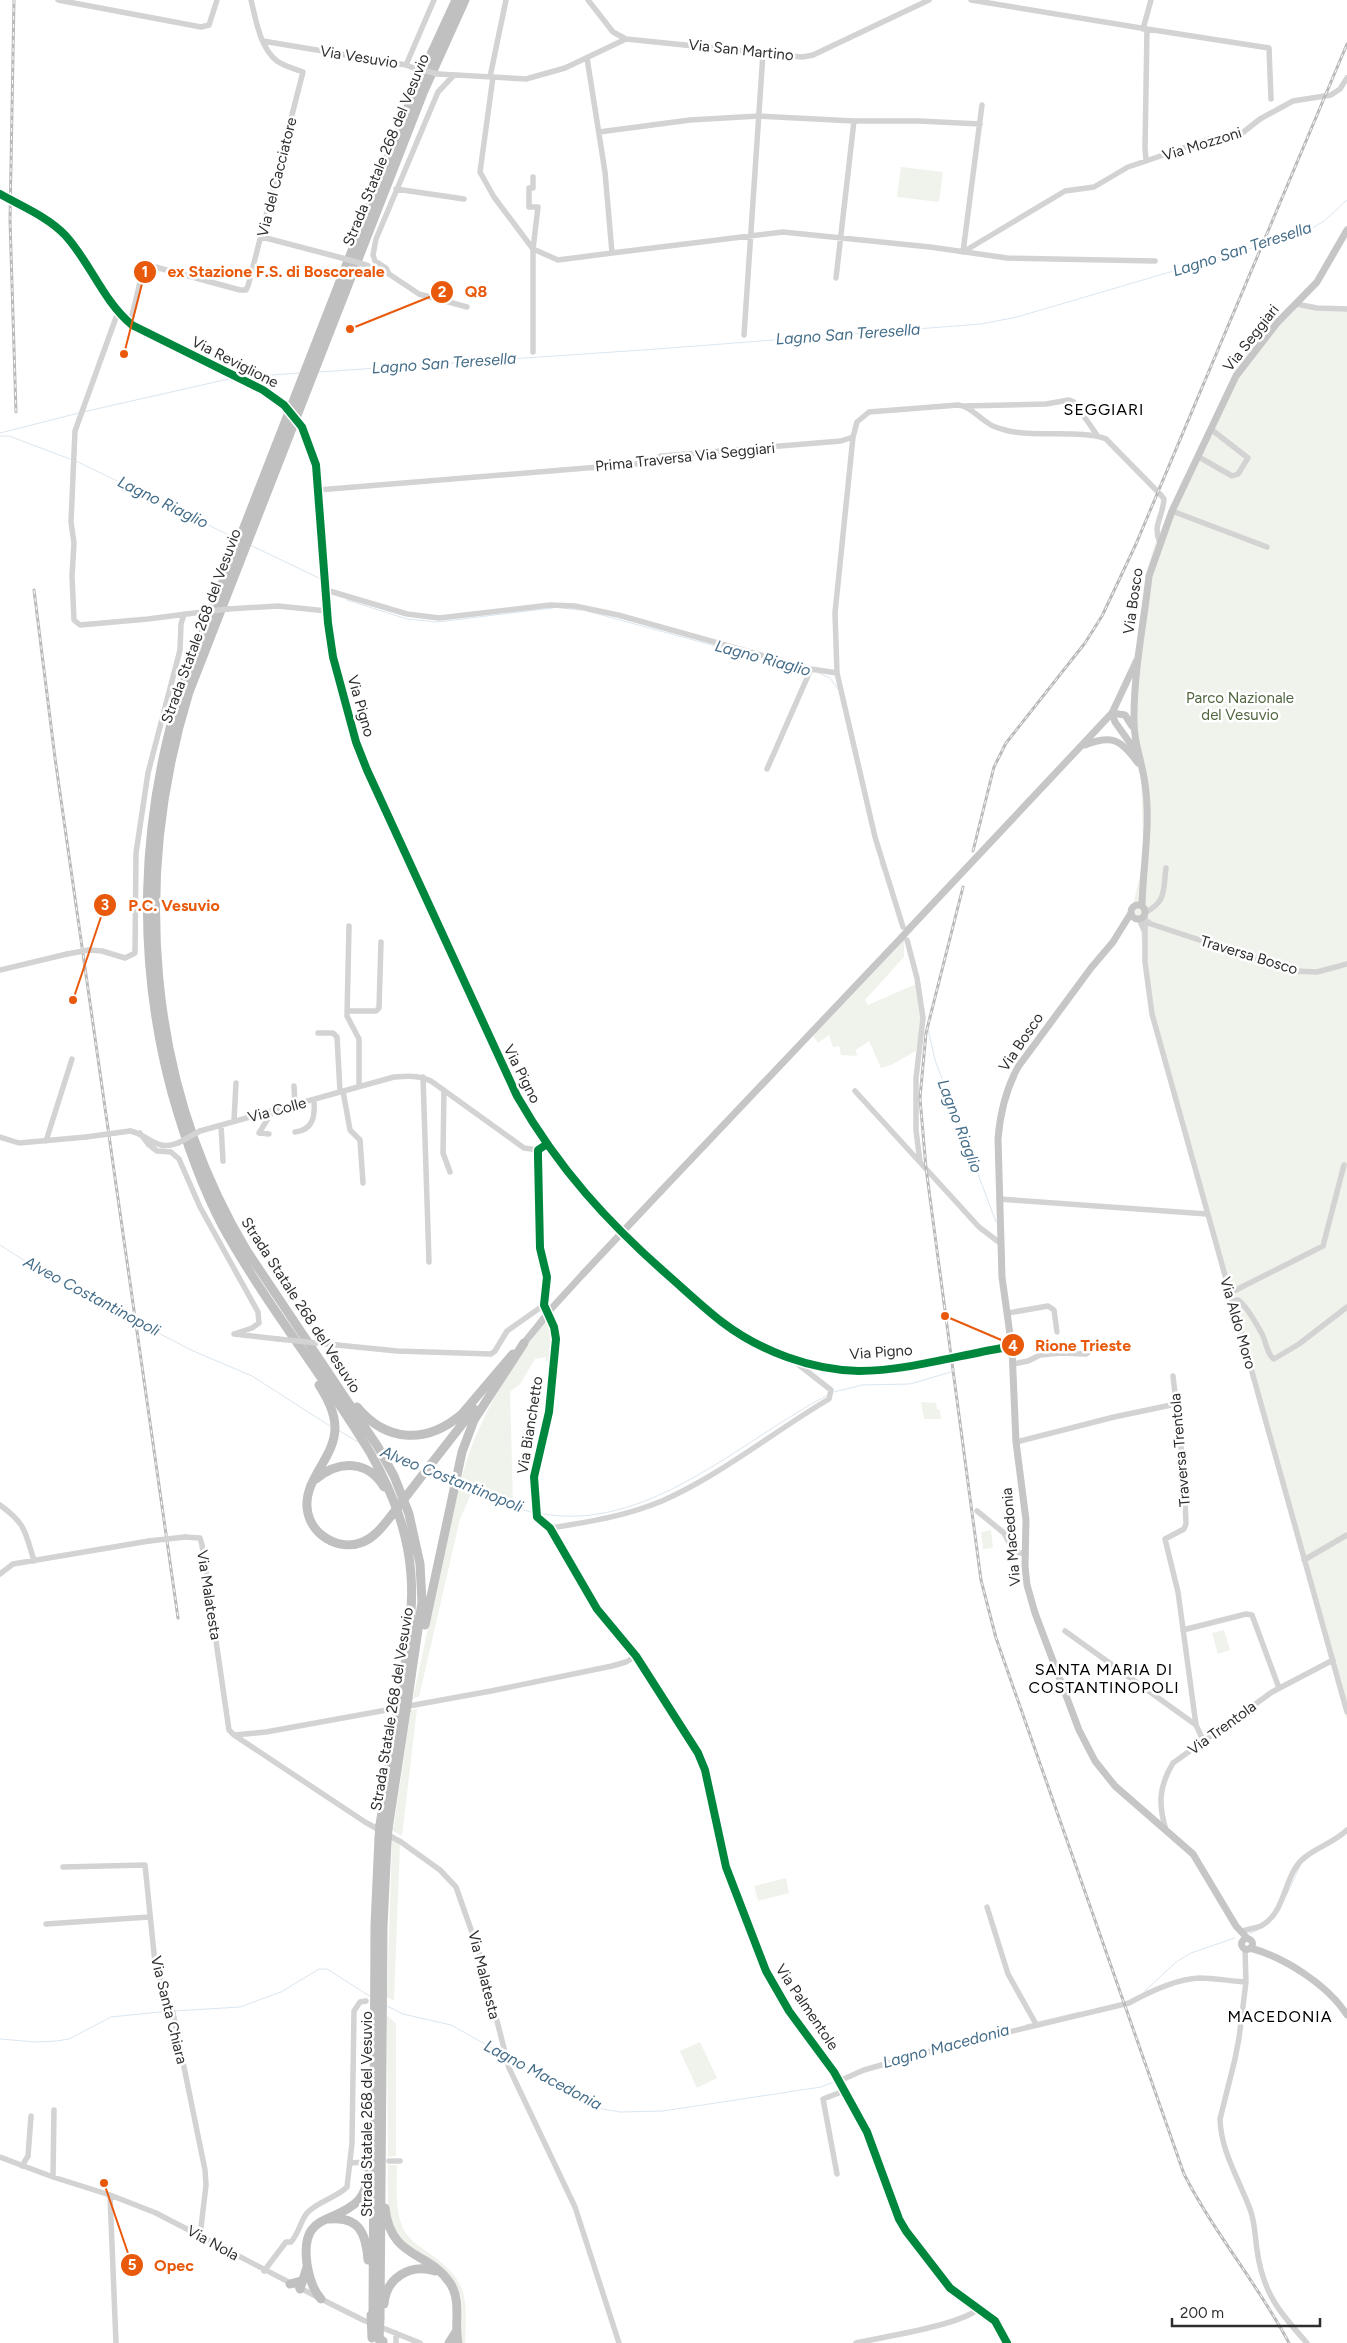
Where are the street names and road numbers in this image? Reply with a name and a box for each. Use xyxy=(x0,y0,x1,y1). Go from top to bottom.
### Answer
street label: Via San Martino xyxy=(687,36,795,65)
street label: Via Vesuvio xyxy=(319,42,399,72)
street label: Strada Statale 268 del Vesuvio xyxy=(339,51,433,249)
street label: Via del Cacciatore xyxy=(253,115,301,239)
street label: Via Mozzoni xyxy=(1160,123,1244,165)
street label: Via Seggiari xyxy=(1219,301,1283,375)
street label: Via Reviglione xyxy=(189,332,281,392)
street label: Prima Traversa Via Seggiari xyxy=(594,439,776,475)
street label: Strada Statale 268 del Vesuvio xyxy=(157,526,245,726)
street label: Via Bosco xyxy=(1119,566,1147,635)
street label: Via Pigno xyxy=(344,673,378,739)
street label: Traversa Bosco xyxy=(1198,932,1300,978)
street label: Via Bosco xyxy=(995,1009,1047,1075)
street label: Via Pigno xyxy=(500,1042,545,1107)
street label: Via Colle xyxy=(246,1094,308,1126)
street label: Strada Statale 268 del Vesuvio xyxy=(237,1214,365,1396)
street label: Via Aldo Moro xyxy=(1216,1275,1260,1371)
street label: Via Pigno xyxy=(849,1341,913,1363)
street label: Via Bianchetto xyxy=(513,1375,547,1475)
street label: Traversa Trentola xyxy=(1166,1392,1194,1508)
street label: Via Macedonia xyxy=(998,1487,1024,1587)
street label: Via Malatesta xyxy=(193,1549,225,1641)
street label: Strada Statale 268 del Vesuvio xyxy=(367,1606,417,1812)
street label: Via Trentola xyxy=(1184,1697,1260,1759)
street label: Via Malatesta xyxy=(464,1929,504,2021)
street label: Via Santa Chiara xyxy=(147,1954,191,2066)
street label: Via Palmentole xyxy=(772,1961,842,2053)
street label: Strada Statale 268 del Vesuvio xyxy=(358,2011,376,2217)
street label: Via Nola xyxy=(184,2221,242,2265)

